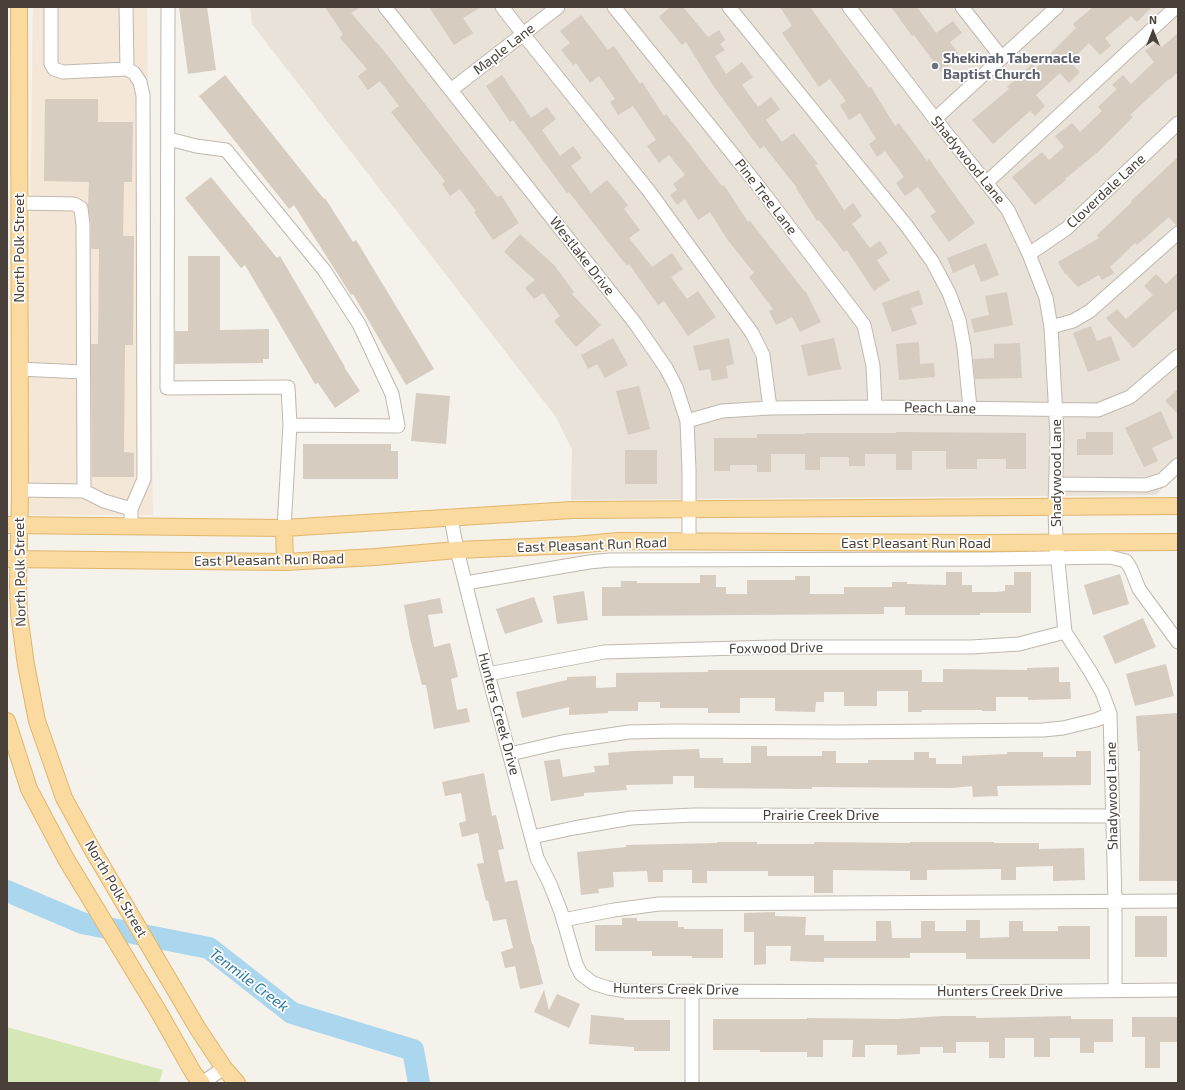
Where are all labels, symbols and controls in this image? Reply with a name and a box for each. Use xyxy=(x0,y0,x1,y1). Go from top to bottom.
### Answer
north arrow xyxy=(1133,12,1173,52)
text: N xyxy=(1149,13,1157,26)
street label: Maple Lane xyxy=(470,20,538,78)
place label: Shekinah Tabernacle Baptist Church xyxy=(943,50,1080,82)
marker: Shekinah Tabernacle Baptist Church xyxy=(930,61,940,71)
street label: Shadywood Lane xyxy=(927,113,1009,207)
street label: Cloverdale Lane xyxy=(1063,150,1149,232)
street label: Pine Tree Lane xyxy=(731,156,801,238)
street label: North Polk Street xyxy=(11,193,27,303)
street label: Westlake Drive xyxy=(546,213,618,299)
street label: Peach Lane xyxy=(904,399,976,417)
street label: Shadywood Lane xyxy=(1048,419,1064,527)
street label: North Polk Street xyxy=(11,517,29,627)
street label: East Pleasant Run Road xyxy=(517,534,667,556)
street label: East Pleasant Run Road xyxy=(841,535,991,551)
street label: East Pleasant Run Road xyxy=(194,550,344,570)
street label: Foxwood Drive xyxy=(729,639,823,657)
street label: Hunters Creek Drive xyxy=(475,651,523,777)
street label: Shadywood Lane xyxy=(1103,742,1121,850)
street label: Prairie Creek Drive xyxy=(763,807,879,823)
street label: North Polk Street xyxy=(81,837,151,941)
water label: Tenmile Creek xyxy=(206,944,292,1016)
street label: Hunters Creek Drive xyxy=(613,980,739,998)
street label: Hunters Creek Drive xyxy=(937,983,1063,999)

